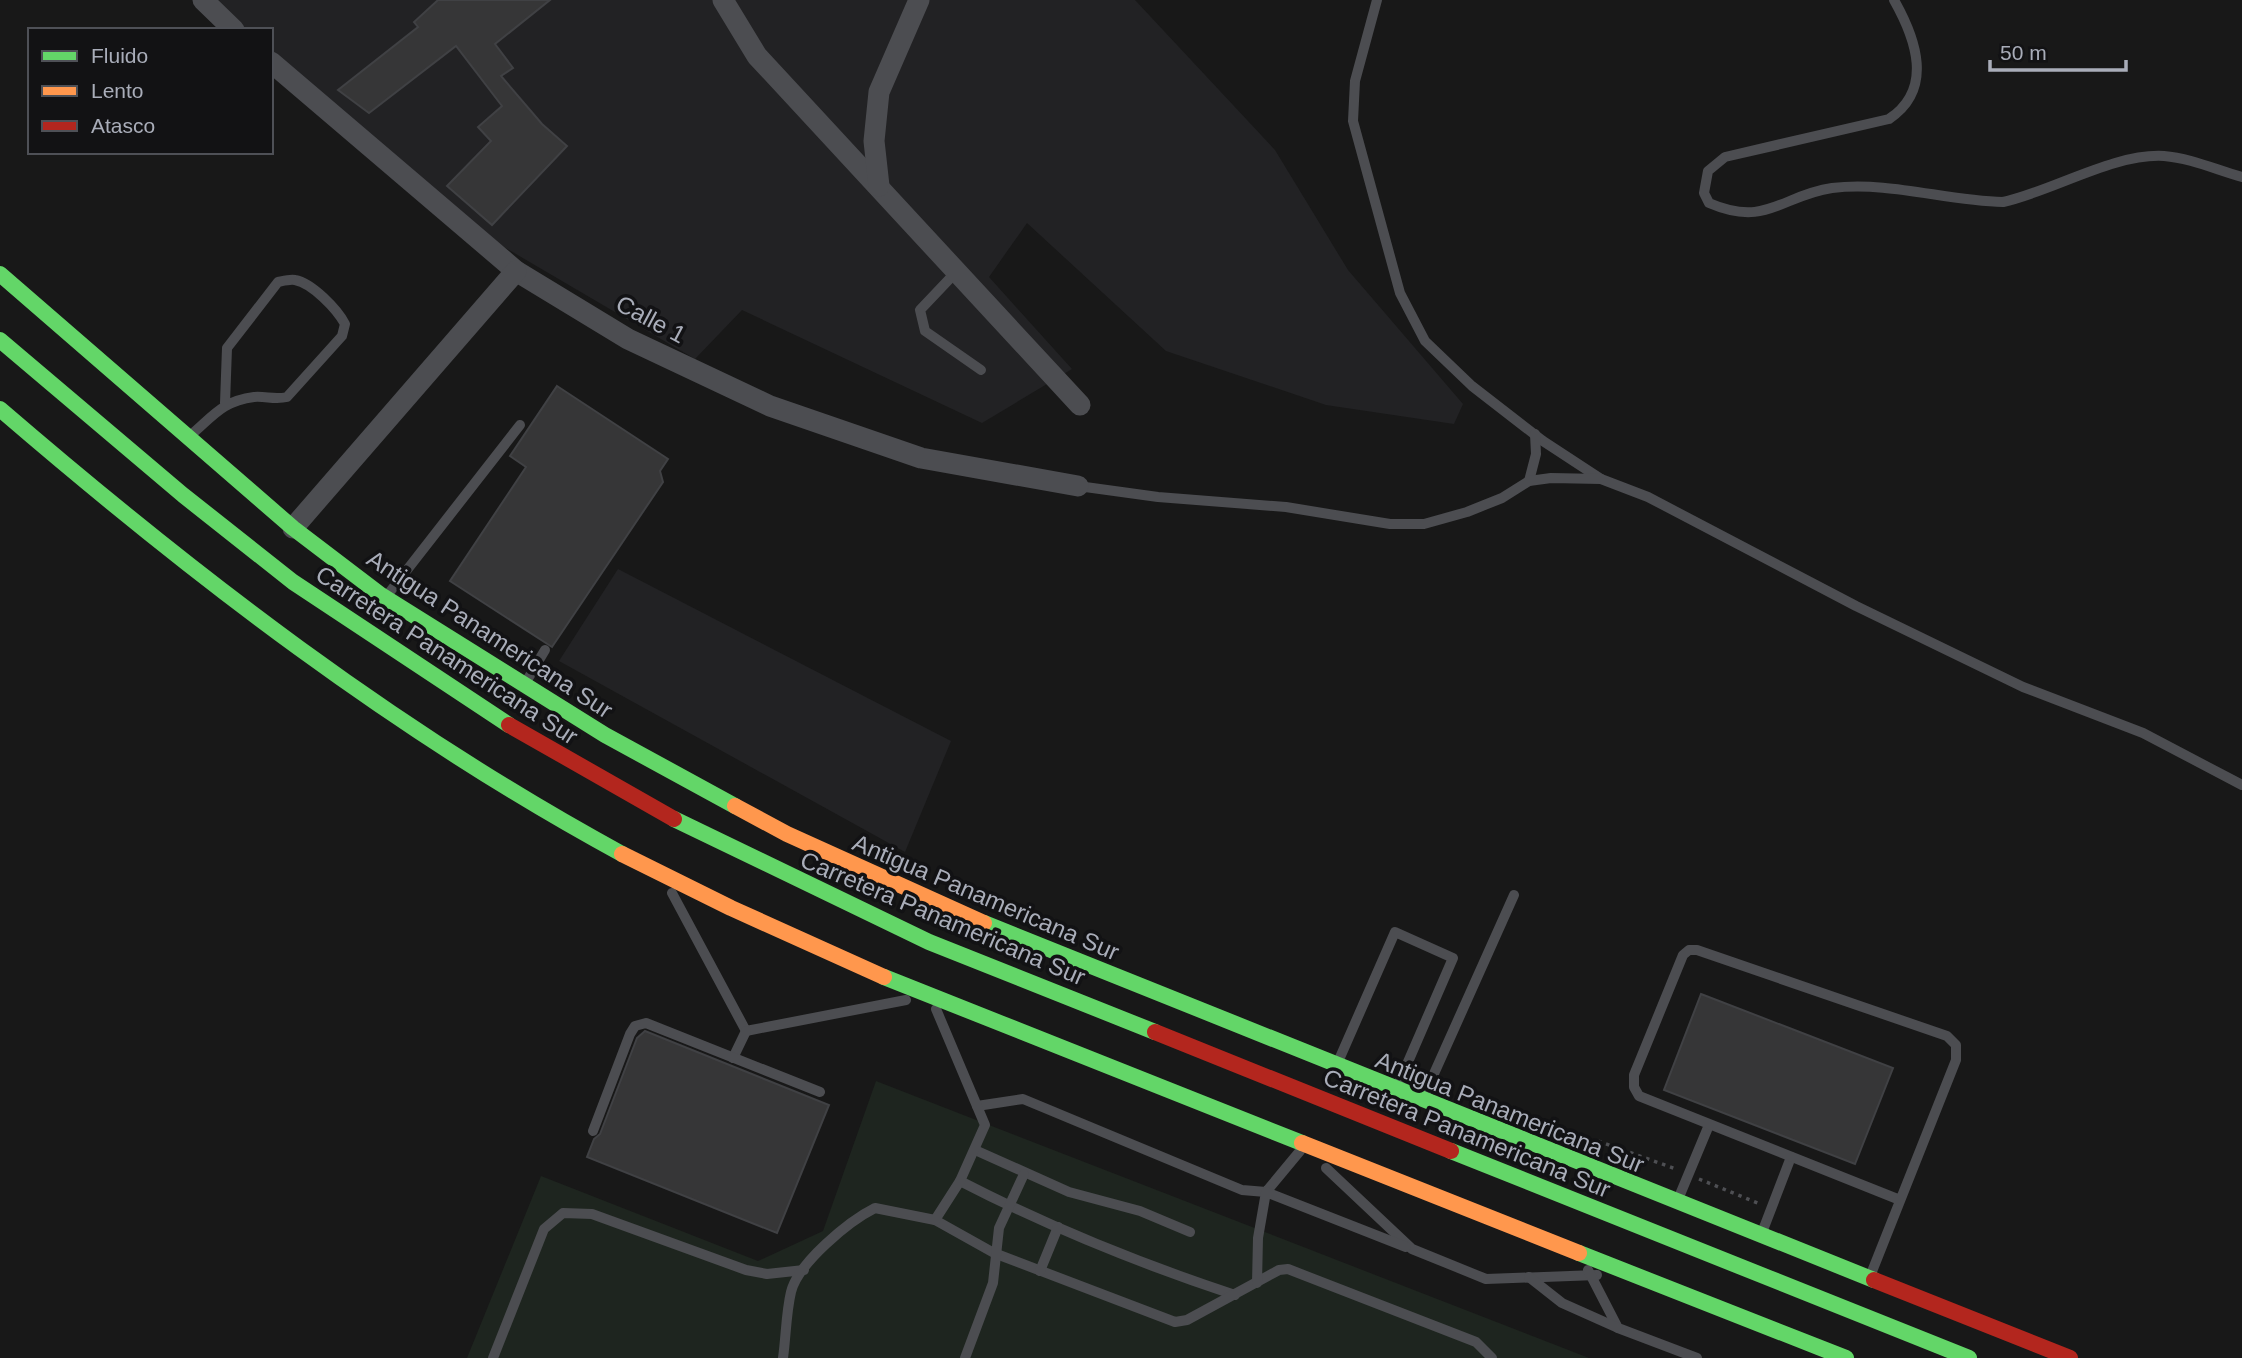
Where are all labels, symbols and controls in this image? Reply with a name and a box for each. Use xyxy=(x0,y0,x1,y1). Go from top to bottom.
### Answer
legend xyxy=(28,28,273,154)
scale bar xyxy=(1990,28,2126,72)
text: 50 m xyxy=(2000,41,2047,64)
text: Fluido xyxy=(91,44,148,67)
text: Lento xyxy=(91,79,144,102)
text: Atasco xyxy=(91,114,155,137)
street label: Calle 1 xyxy=(612,290,690,348)
street label: Antigua Panamericana Sur xyxy=(362,545,618,723)
street label: Carretera Panamericana Sur xyxy=(311,560,583,750)
street label: Antigua Panamericana Sur xyxy=(849,829,1123,965)
street label: Carretera Panamericana Sur xyxy=(797,846,1089,990)
street label: Antigua Panamericana Sur xyxy=(1372,1046,1648,1178)
street label: Carretera Panamericana Sur xyxy=(1320,1063,1614,1203)

